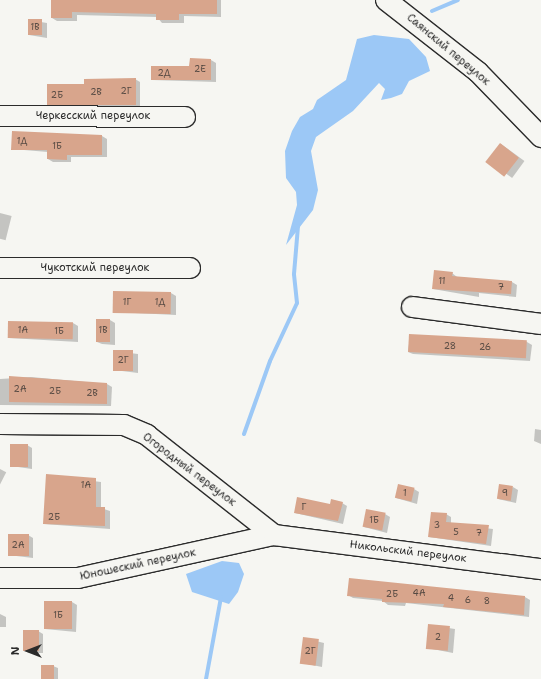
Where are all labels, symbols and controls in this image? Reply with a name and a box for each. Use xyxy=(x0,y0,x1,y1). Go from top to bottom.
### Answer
street label: Саянский переулок xyxy=(404,11,492,89)
house number: 1В xyxy=(30,22,40,32)
house number: 2Е xyxy=(194,64,206,74)
house number: 2Д xyxy=(157,68,171,78)
house number: 2Г xyxy=(120,86,132,96)
house number: 2В xyxy=(90,87,102,97)
house number: 2Б xyxy=(51,90,63,100)
street label: Черкесский переулок xyxy=(36,109,150,123)
house number: 1Д xyxy=(17,136,27,146)
house number: 1Б xyxy=(52,141,62,151)
street label: Чукотский переулок xyxy=(41,261,149,275)
house number: 11 xyxy=(438,276,446,286)
house number: 7 xyxy=(498,282,504,292)
house number: 1Г xyxy=(123,297,131,307)
house number: 1Д xyxy=(155,297,165,307)
house number: 1А xyxy=(18,325,28,335)
house number: 1В xyxy=(98,325,108,335)
house number: 1Б xyxy=(54,326,64,336)
house number: 28 xyxy=(444,341,456,351)
house number: 26 xyxy=(479,342,491,352)
house number: 2Г xyxy=(117,355,129,365)
house number: 2А xyxy=(14,384,26,394)
house number: 2Б xyxy=(49,386,61,396)
house number: 2В xyxy=(86,388,98,398)
street label: Огородный переулок xyxy=(140,431,238,509)
house number: 1А xyxy=(81,480,91,490)
house number: 1 xyxy=(403,488,407,498)
house number: 9 xyxy=(502,488,508,498)
house number: Г xyxy=(302,502,306,512)
house number: 2Б xyxy=(48,512,60,522)
house number: 1Б xyxy=(369,515,379,525)
house number: 3 xyxy=(434,520,440,530)
house number: 5 xyxy=(453,527,459,537)
house number: 7 xyxy=(476,528,482,538)
street label: Никольский переулок xyxy=(349,538,467,566)
house number: 2А xyxy=(12,540,24,550)
street label: Юношеский переулок xyxy=(79,546,197,584)
house number: 4А xyxy=(413,588,425,598)
house number: 2Б xyxy=(386,589,398,599)
house number: 4 xyxy=(448,593,454,603)
house number: 6 xyxy=(465,595,471,605)
house number: 8 xyxy=(484,596,490,606)
house number: 1Б xyxy=(53,610,63,620)
north arrow xyxy=(8,631,48,671)
house number: 2 xyxy=(435,632,441,642)
house number: 2Г xyxy=(304,646,316,656)
text: N xyxy=(8,647,23,655)

